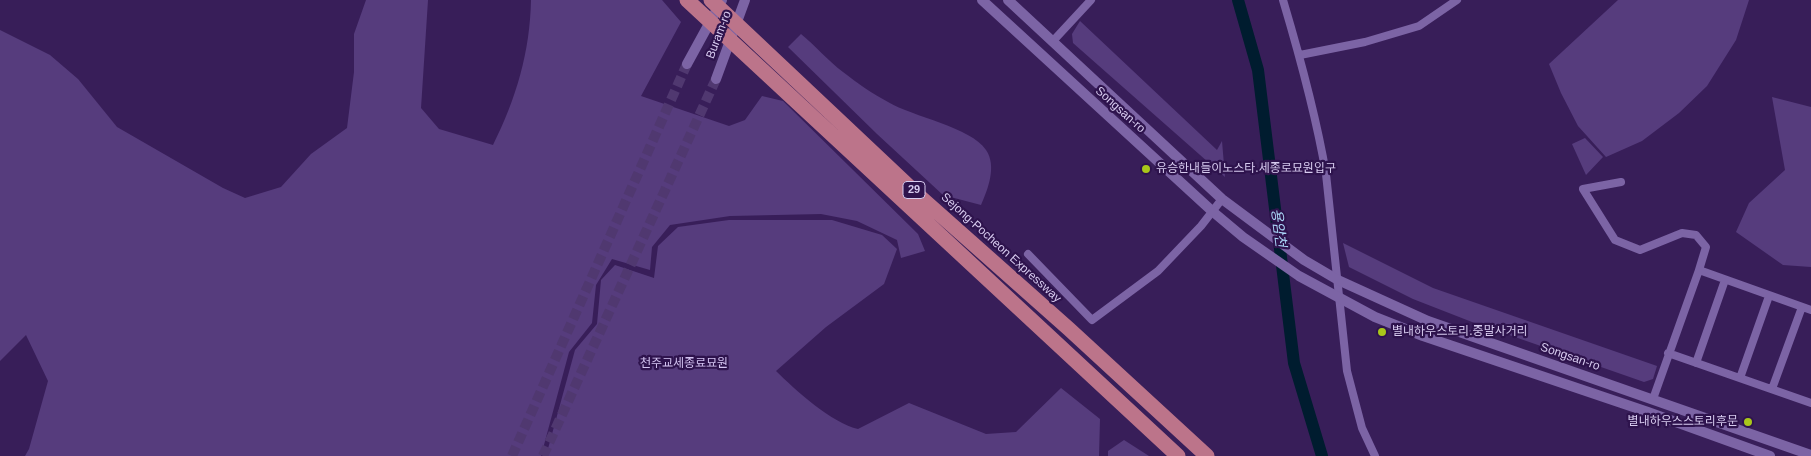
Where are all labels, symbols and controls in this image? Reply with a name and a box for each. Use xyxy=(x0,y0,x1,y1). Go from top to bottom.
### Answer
street label: Buram-ro xyxy=(703,9,735,61)
street label: Songsan-ro xyxy=(1092,84,1148,136)
place label: 유승한내들이노스타.세종로묘원입구 xyxy=(1156,162,1336,176)
marker: 유승한내들이노스타.세종로묘원입구 xyxy=(1140,163,1152,175)
road number: 29 xyxy=(903,182,925,198)
street label: Sejong-Pocheon Expressway xyxy=(938,190,1064,306)
water label: 용암천 xyxy=(1267,208,1289,248)
place label: 별내하우스토리.중말사거리 xyxy=(1392,325,1528,339)
marker: 별내하우스토리.중말사거리 xyxy=(1376,326,1388,338)
street label: Songsan-ro xyxy=(1538,340,1602,374)
park label: 천주교세종료묘원 xyxy=(640,357,728,371)
place label: 별내하우스스토리후문 xyxy=(1628,415,1738,429)
marker: 별내하우스스토리후문 xyxy=(1742,416,1754,428)

